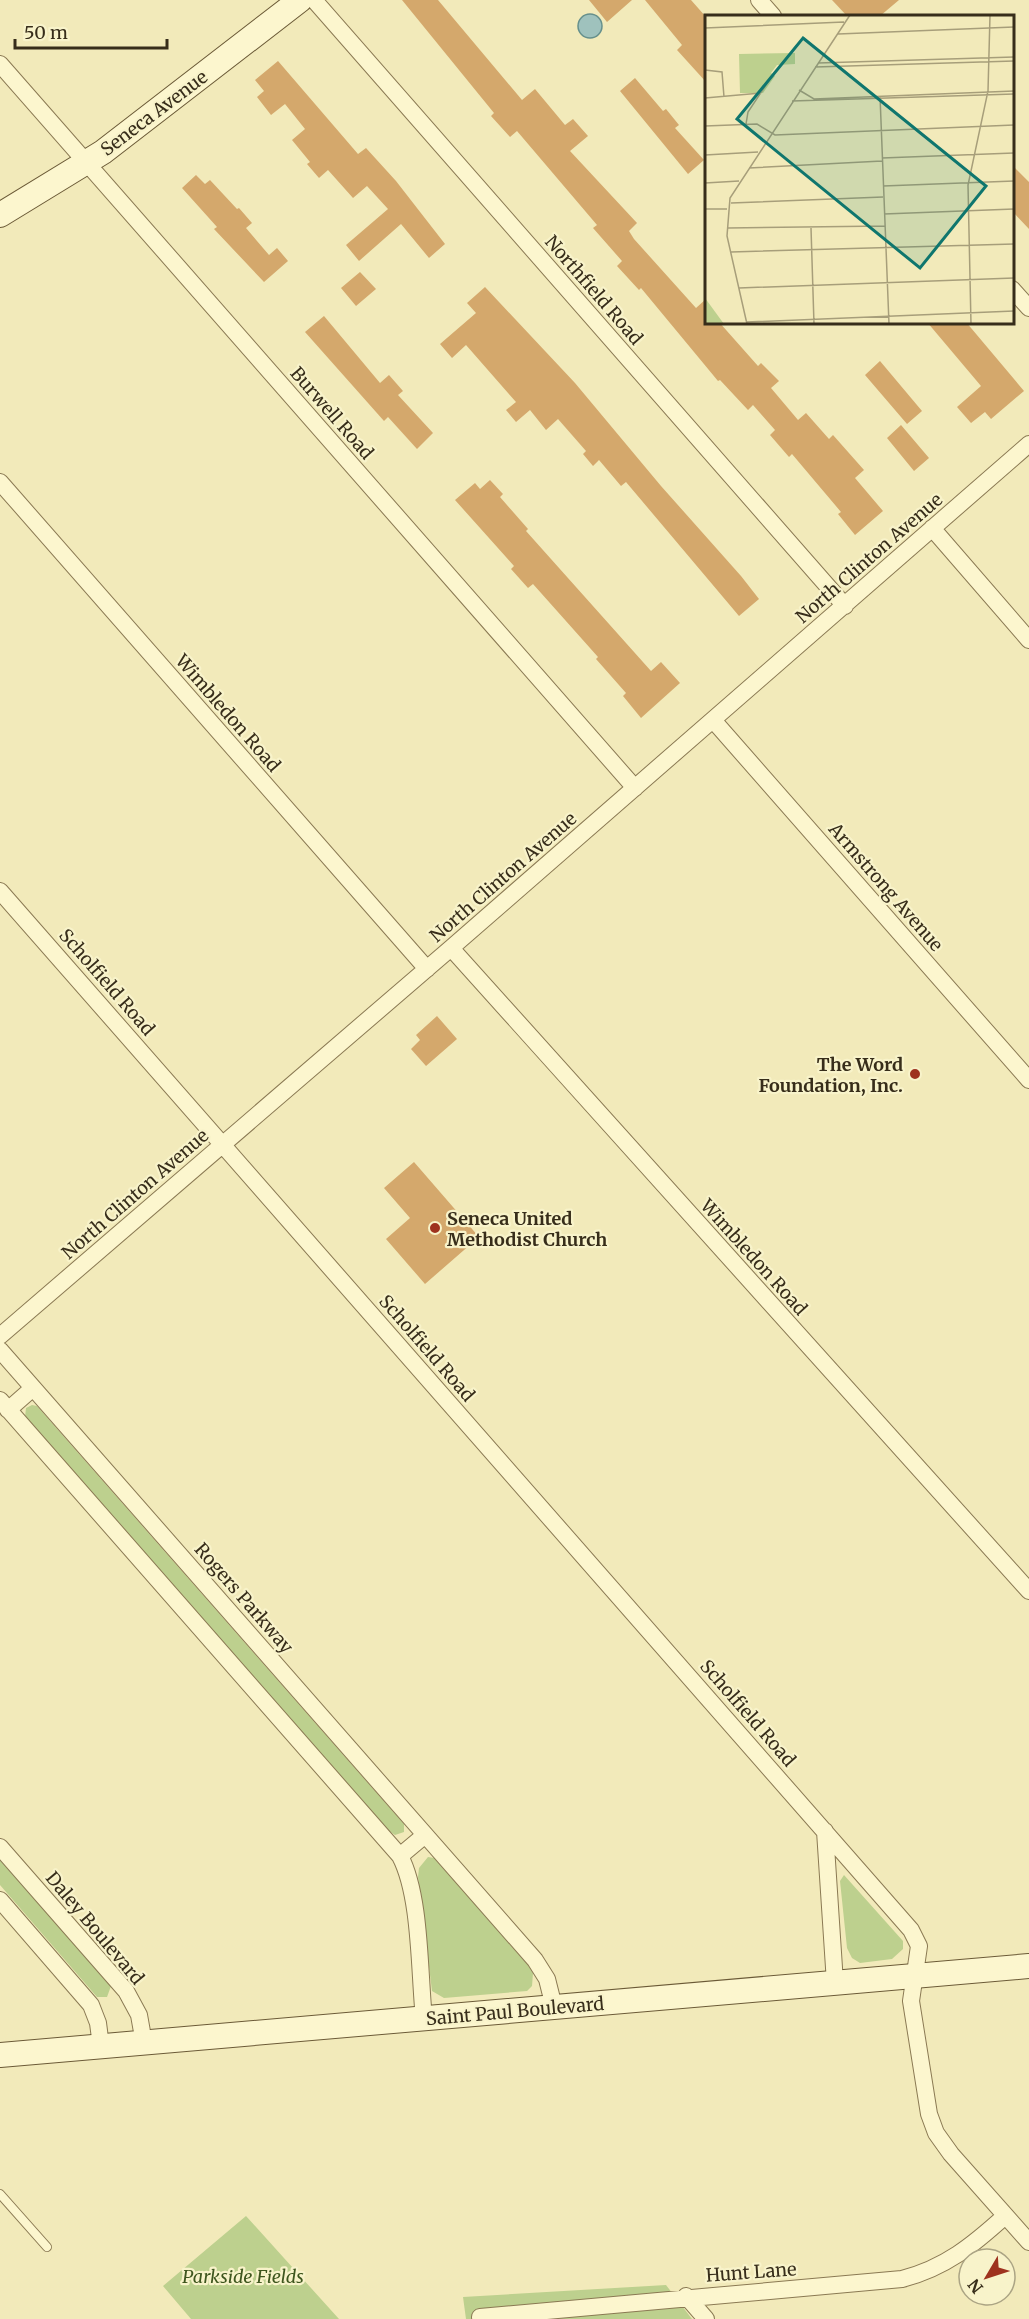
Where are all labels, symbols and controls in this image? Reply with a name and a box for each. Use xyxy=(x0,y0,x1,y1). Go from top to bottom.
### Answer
scale bar xyxy=(15,12,166,50)
inset map xyxy=(705,15,1014,324)
text: 50 m xyxy=(24,21,68,44)
street label: Seneca Avenue xyxy=(96,65,212,161)
street label: Northfield Road xyxy=(540,231,648,350)
street label: Burwell Road xyxy=(285,362,379,464)
street label: North Clinton Avenue xyxy=(791,488,947,628)
street label: Wimbledon Road xyxy=(170,649,285,777)
street label: North Clinton Avenue xyxy=(425,807,581,947)
street label: Armstrong Avenue xyxy=(823,817,948,956)
street label: Scholfield Road xyxy=(54,924,160,1040)
place label: The Word Foundation, Inc. xyxy=(758,1053,903,1097)
marker: The Word Foundation, Inc. xyxy=(908,1067,922,1081)
street label: North Clinton Avenue xyxy=(57,1124,213,1264)
street label: Wimbledon Road xyxy=(695,1193,812,1320)
place label: Seneca United Methodist Church xyxy=(447,1207,607,1251)
marker: Seneca United Methodist Church xyxy=(428,1221,442,1235)
street label: Scholfield Road xyxy=(374,1290,480,1406)
street label: Rogers Parkway xyxy=(190,1538,299,1658)
street label: Scholfield Road xyxy=(695,1655,801,1771)
street label: Daley Boulevard xyxy=(41,1867,149,1989)
street label: Saint Paul Boulevard xyxy=(425,1992,605,2030)
north arrow xyxy=(957,2247,1017,2307)
street label: Hunt Lane xyxy=(705,2257,797,2287)
park label: Parkside Fields xyxy=(182,2265,304,2288)
text: N xyxy=(963,2275,987,2298)

